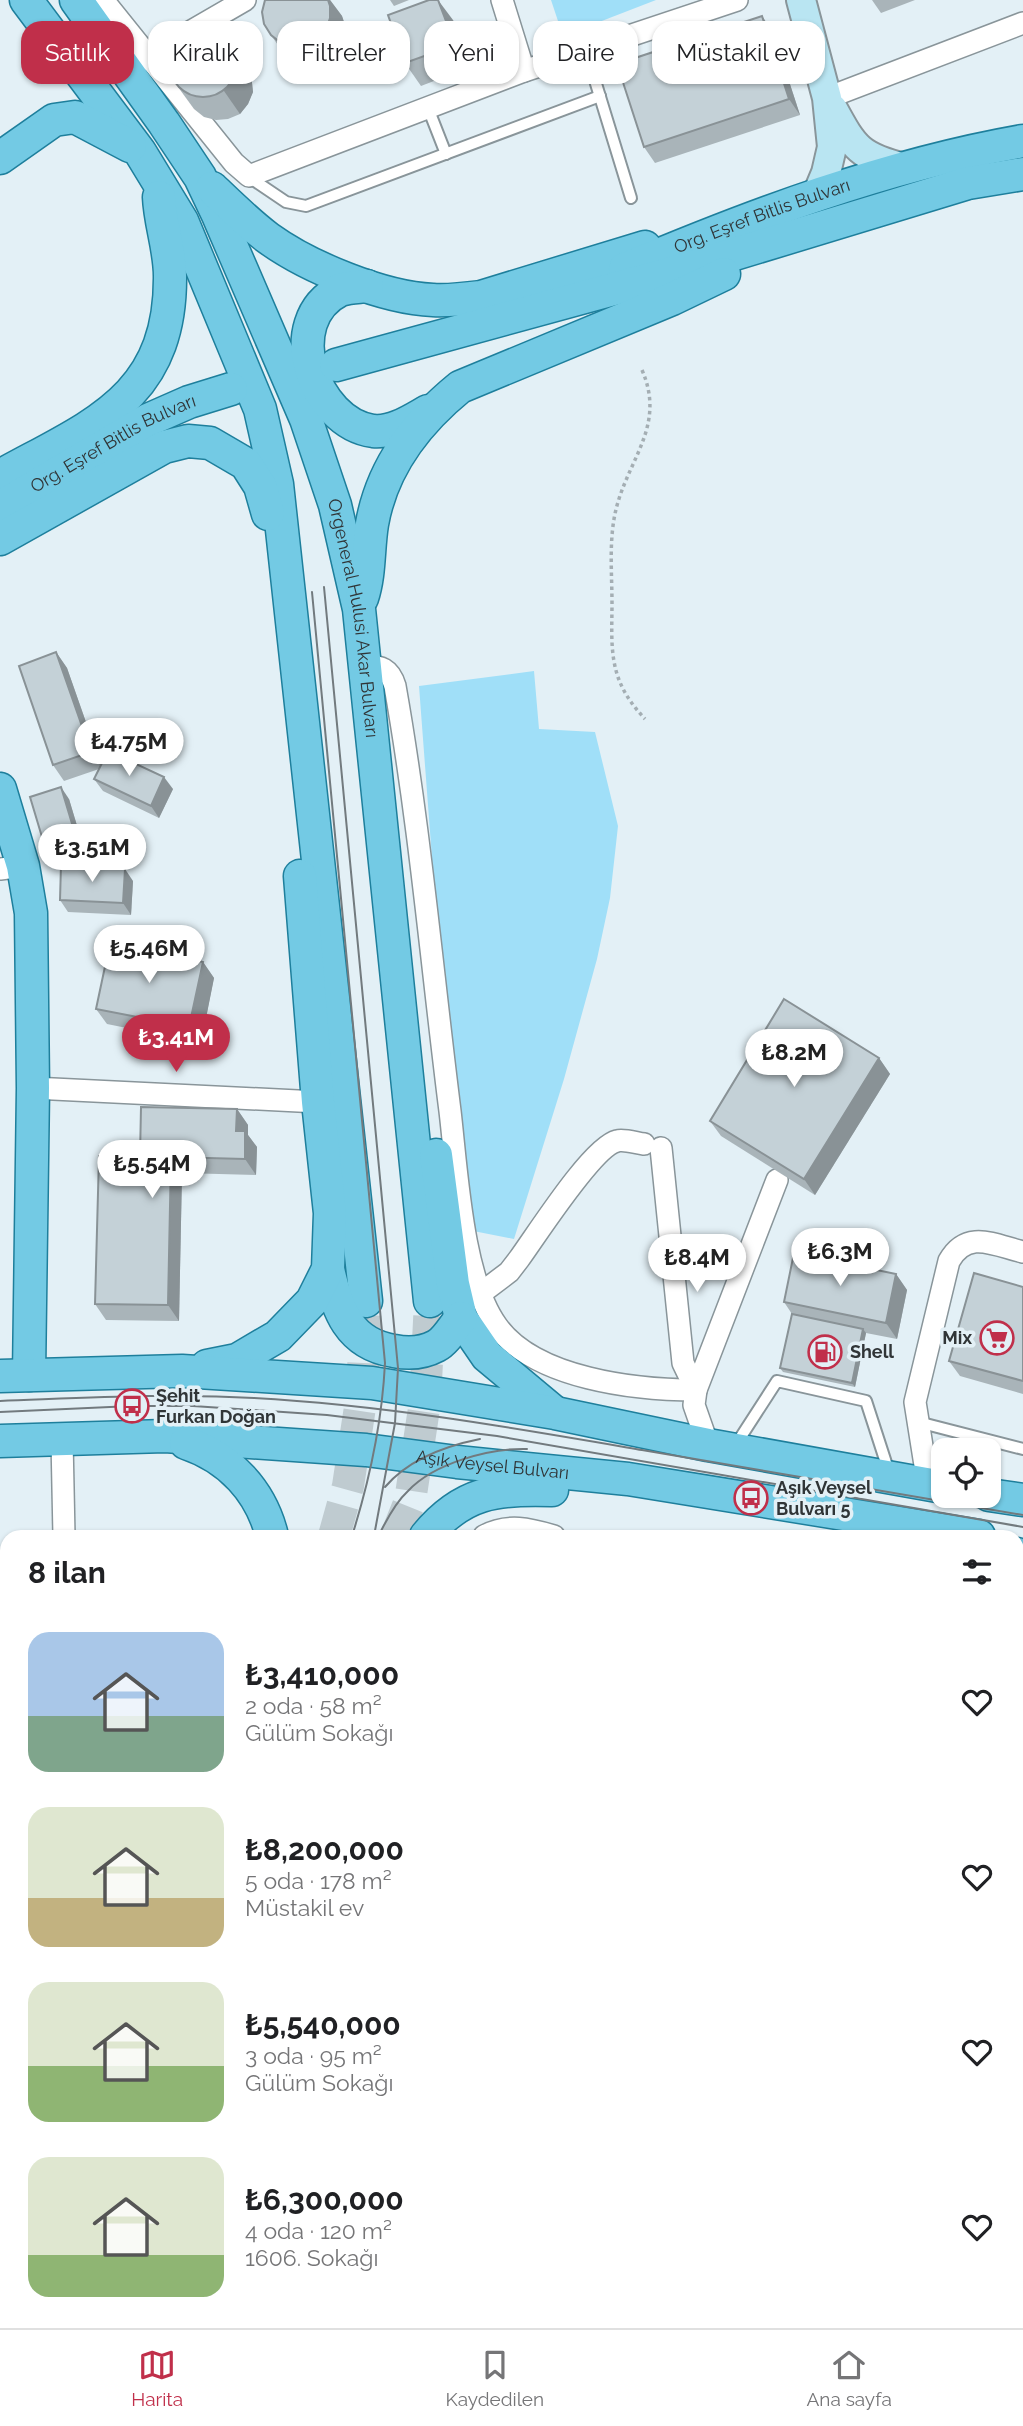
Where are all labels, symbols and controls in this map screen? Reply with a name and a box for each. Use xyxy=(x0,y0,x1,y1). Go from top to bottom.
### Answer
chip: Satılık xyxy=(21,21,134,84)
chip: Kiralık xyxy=(148,21,263,84)
chip: Filtreler xyxy=(277,21,410,84)
chip: Yeni xyxy=(424,21,519,84)
chip: Daire xyxy=(533,21,638,84)
chip: Müstakil ev xyxy=(652,21,825,84)
street label: Org. Eşref Bitlis Bulvarı xyxy=(671,174,852,258)
street label: Org. Eşref Bitlis Bulvarı xyxy=(26,390,198,497)
street label: Orgeneral Hulusi Akar Bulvarı xyxy=(324,496,383,739)
pin: ₺4.75M xyxy=(72,718,186,778)
text: ₺4.75M xyxy=(91,727,167,754)
pin: ₺3.51M xyxy=(35,824,149,884)
text: ₺3.51M xyxy=(54,833,130,860)
pin: ₺5.46M xyxy=(92,926,206,985)
text: ₺5.46M xyxy=(110,934,188,961)
pin: ₺3.41M xyxy=(119,1014,233,1074)
text: ₺3.41M xyxy=(138,1023,214,1050)
pin: ₺8.2M xyxy=(745,1030,843,1089)
text: ₺8.2M xyxy=(761,1038,827,1065)
pin: ₺5.54M xyxy=(95,1140,209,1200)
text: ₺5.54M xyxy=(113,1149,191,1176)
pin: ₺6.3M xyxy=(791,1228,889,1288)
pin: ₺8.4M xyxy=(648,1234,746,1294)
text: ₺6.3M xyxy=(807,1237,873,1264)
text: ₺8.4M xyxy=(664,1243,730,1270)
supermarket icon: Mix xyxy=(978,1319,1016,1357)
place label: Mix xyxy=(942,1327,972,1348)
fuel station icon: Shell xyxy=(806,1333,844,1371)
place label: Shell xyxy=(850,1341,894,1362)
place label: Şehit Furkan Doğan xyxy=(156,1385,276,1427)
bus stop icon: Şehit Furkan Doğan xyxy=(113,1387,151,1425)
map controls xyxy=(931,1438,1001,1508)
button: locate xyxy=(931,1438,1001,1508)
street label: Aşık Veysel Bulvarı xyxy=(415,1446,570,1483)
place label: Aşık Veysel Bulvarı 5 xyxy=(776,1477,872,1519)
bus stop icon: Aşık Veysel Bulvarı 5 xyxy=(732,1479,770,1517)
icon: filters xyxy=(958,1553,996,1591)
text: 8 ilan xyxy=(28,1555,106,1590)
text: ₺3,410,000 xyxy=(245,1657,399,1692)
icon: home xyxy=(84,1660,168,1744)
icon: heart xyxy=(958,1683,996,1721)
text: 2 oda · 58 m² xyxy=(245,1692,382,1719)
text: Gülüm Sokağı xyxy=(245,1719,394,1746)
text: ₺8,200,000 xyxy=(245,1832,404,1867)
icon: home xyxy=(84,1835,168,1919)
icon: heart xyxy=(958,1858,996,1896)
text: 5 oda · 178 m² xyxy=(245,1867,392,1894)
text: Müstakil ev xyxy=(245,1894,364,1921)
text: ₺5,540,000 xyxy=(245,2007,401,2042)
icon: home xyxy=(84,2010,168,2094)
icon: heart xyxy=(958,2033,996,2071)
text: 3 oda · 95 m² xyxy=(245,2042,382,2069)
text: Gülüm Sokağı xyxy=(245,2069,394,2096)
text: ₺6,300,000 xyxy=(245,2182,404,2217)
icon: home xyxy=(84,2185,168,2269)
icon: heart xyxy=(958,2208,996,2246)
text: 4 oda · 120 m² xyxy=(245,2217,392,2244)
text: 1606. Sokağı xyxy=(245,2244,378,2271)
tab: Harita xyxy=(131,2346,183,2410)
tab: Kaydedilen xyxy=(446,2346,544,2410)
tab: Ana sayfa xyxy=(807,2346,892,2410)

